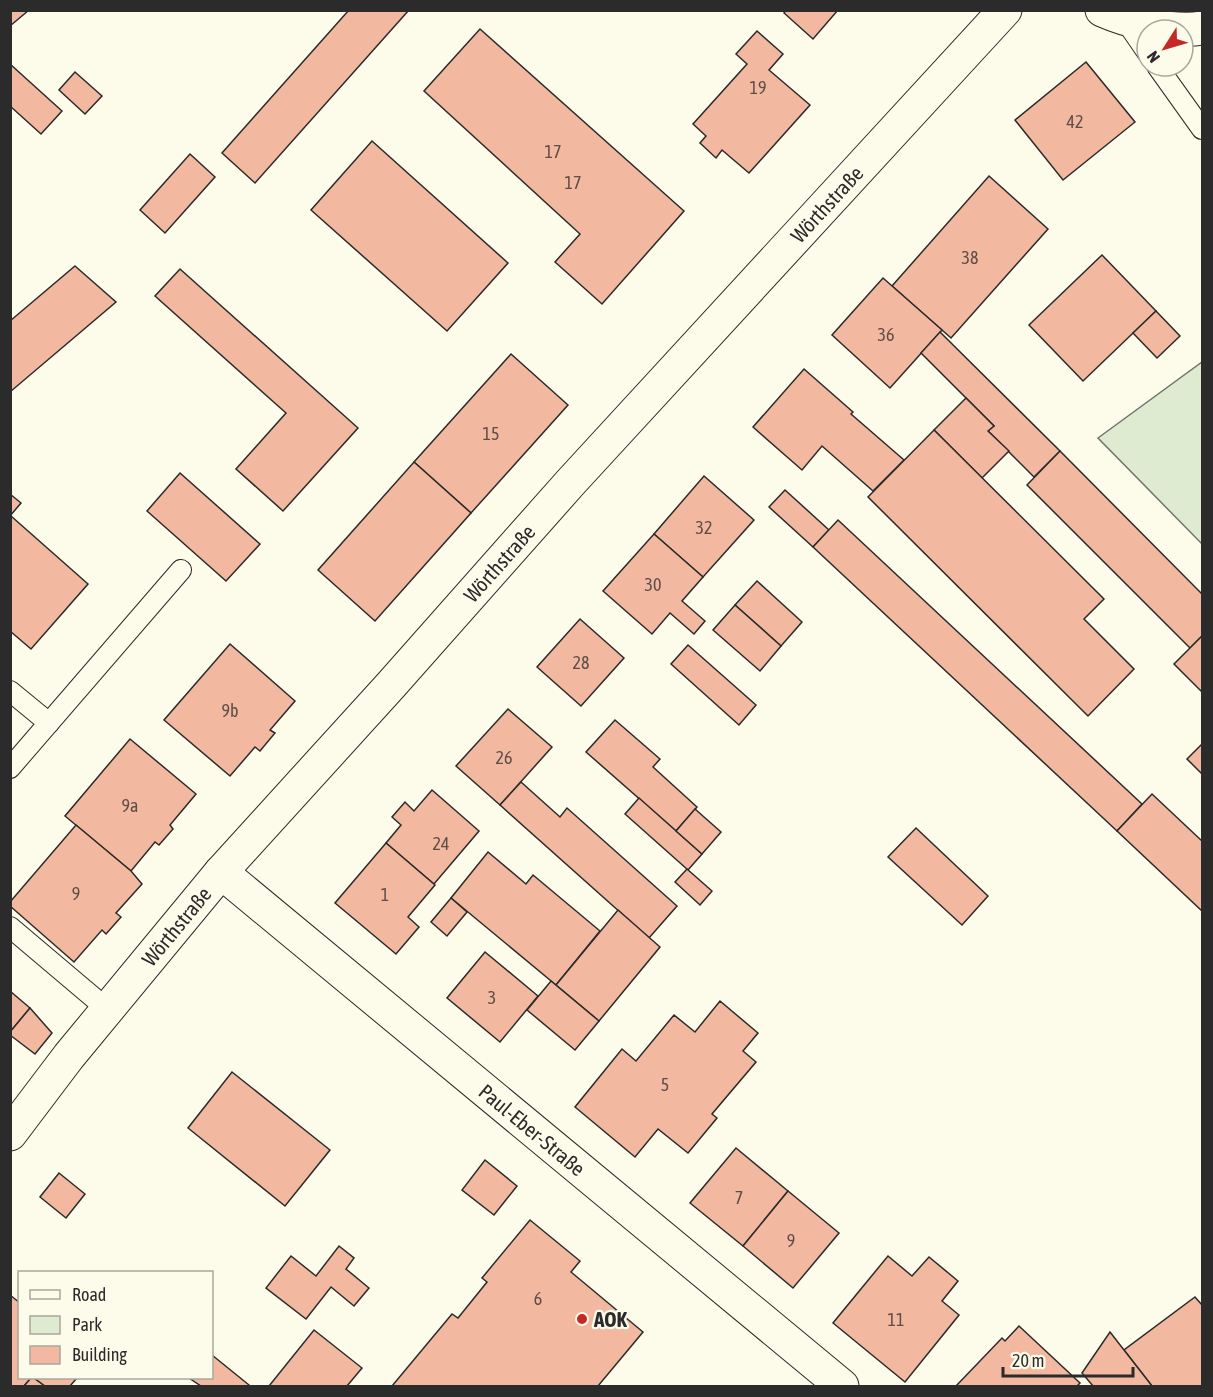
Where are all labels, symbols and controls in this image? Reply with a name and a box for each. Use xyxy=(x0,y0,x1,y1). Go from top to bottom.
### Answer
north arrow xyxy=(1135,18,1195,78)
text: N xyxy=(1143,48,1163,66)
house number: 19 xyxy=(750,77,766,98)
house number: 42 xyxy=(1067,111,1083,132)
house number: 17 xyxy=(545,141,561,162)
street label: Wörthstraße xyxy=(785,161,868,247)
house number: 17 xyxy=(565,172,581,193)
house number: 38 xyxy=(962,247,978,268)
house number: 36 xyxy=(878,324,894,345)
house number: 15 xyxy=(483,423,499,444)
house number: 32 xyxy=(696,517,712,538)
street label: Wörthstraße xyxy=(458,520,540,607)
house number: 30 xyxy=(645,574,661,595)
house number: 28 xyxy=(573,652,589,673)
house number: 9b xyxy=(222,700,239,721)
house number: 26 xyxy=(496,747,512,768)
house number: 9a xyxy=(122,795,138,816)
house number: 24 xyxy=(433,833,449,854)
street label: Wörthstraße xyxy=(137,882,216,971)
house number: 9 xyxy=(72,883,80,904)
house number: 1 xyxy=(381,884,389,905)
house number: 3 xyxy=(488,987,496,1008)
house number: 5 xyxy=(661,1074,669,1095)
street label: Paul-Eber-Straße xyxy=(474,1079,590,1180)
house number: 7 xyxy=(735,1187,743,1208)
house number: 9 xyxy=(787,1230,795,1251)
legend xyxy=(18,1271,213,1379)
text: Road xyxy=(72,1284,106,1305)
house number: 6 xyxy=(534,1288,542,1309)
place label: AOK xyxy=(593,1307,628,1331)
house number: 11 xyxy=(888,1309,904,1330)
marker: AOK xyxy=(575,1312,589,1326)
text: Park xyxy=(72,1314,102,1335)
scale bar xyxy=(1003,1340,1134,1378)
text: Building xyxy=(72,1344,127,1365)
text: 20 m xyxy=(1012,1350,1044,1371)

